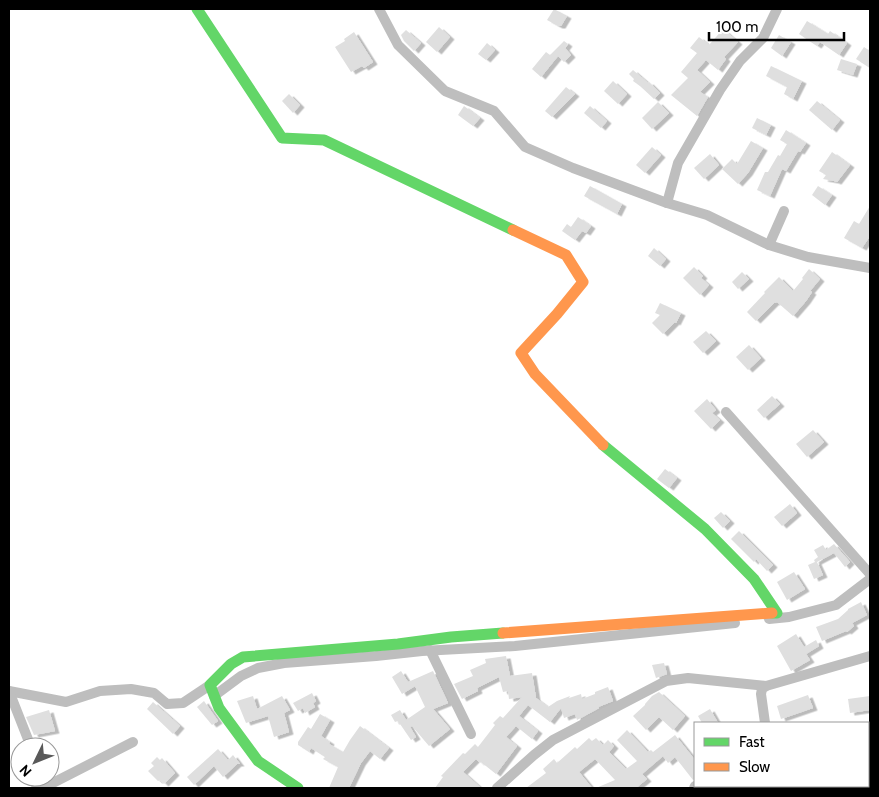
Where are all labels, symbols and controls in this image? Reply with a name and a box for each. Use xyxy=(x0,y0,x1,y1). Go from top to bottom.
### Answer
scale bar xyxy=(709,10,844,42)
text: 100 m xyxy=(716,18,758,36)
legend xyxy=(694,722,869,787)
text: Fast xyxy=(739,733,764,751)
north arrow xyxy=(10,737,60,787)
text: Slow xyxy=(739,758,770,776)
text: N xyxy=(16,761,35,781)

